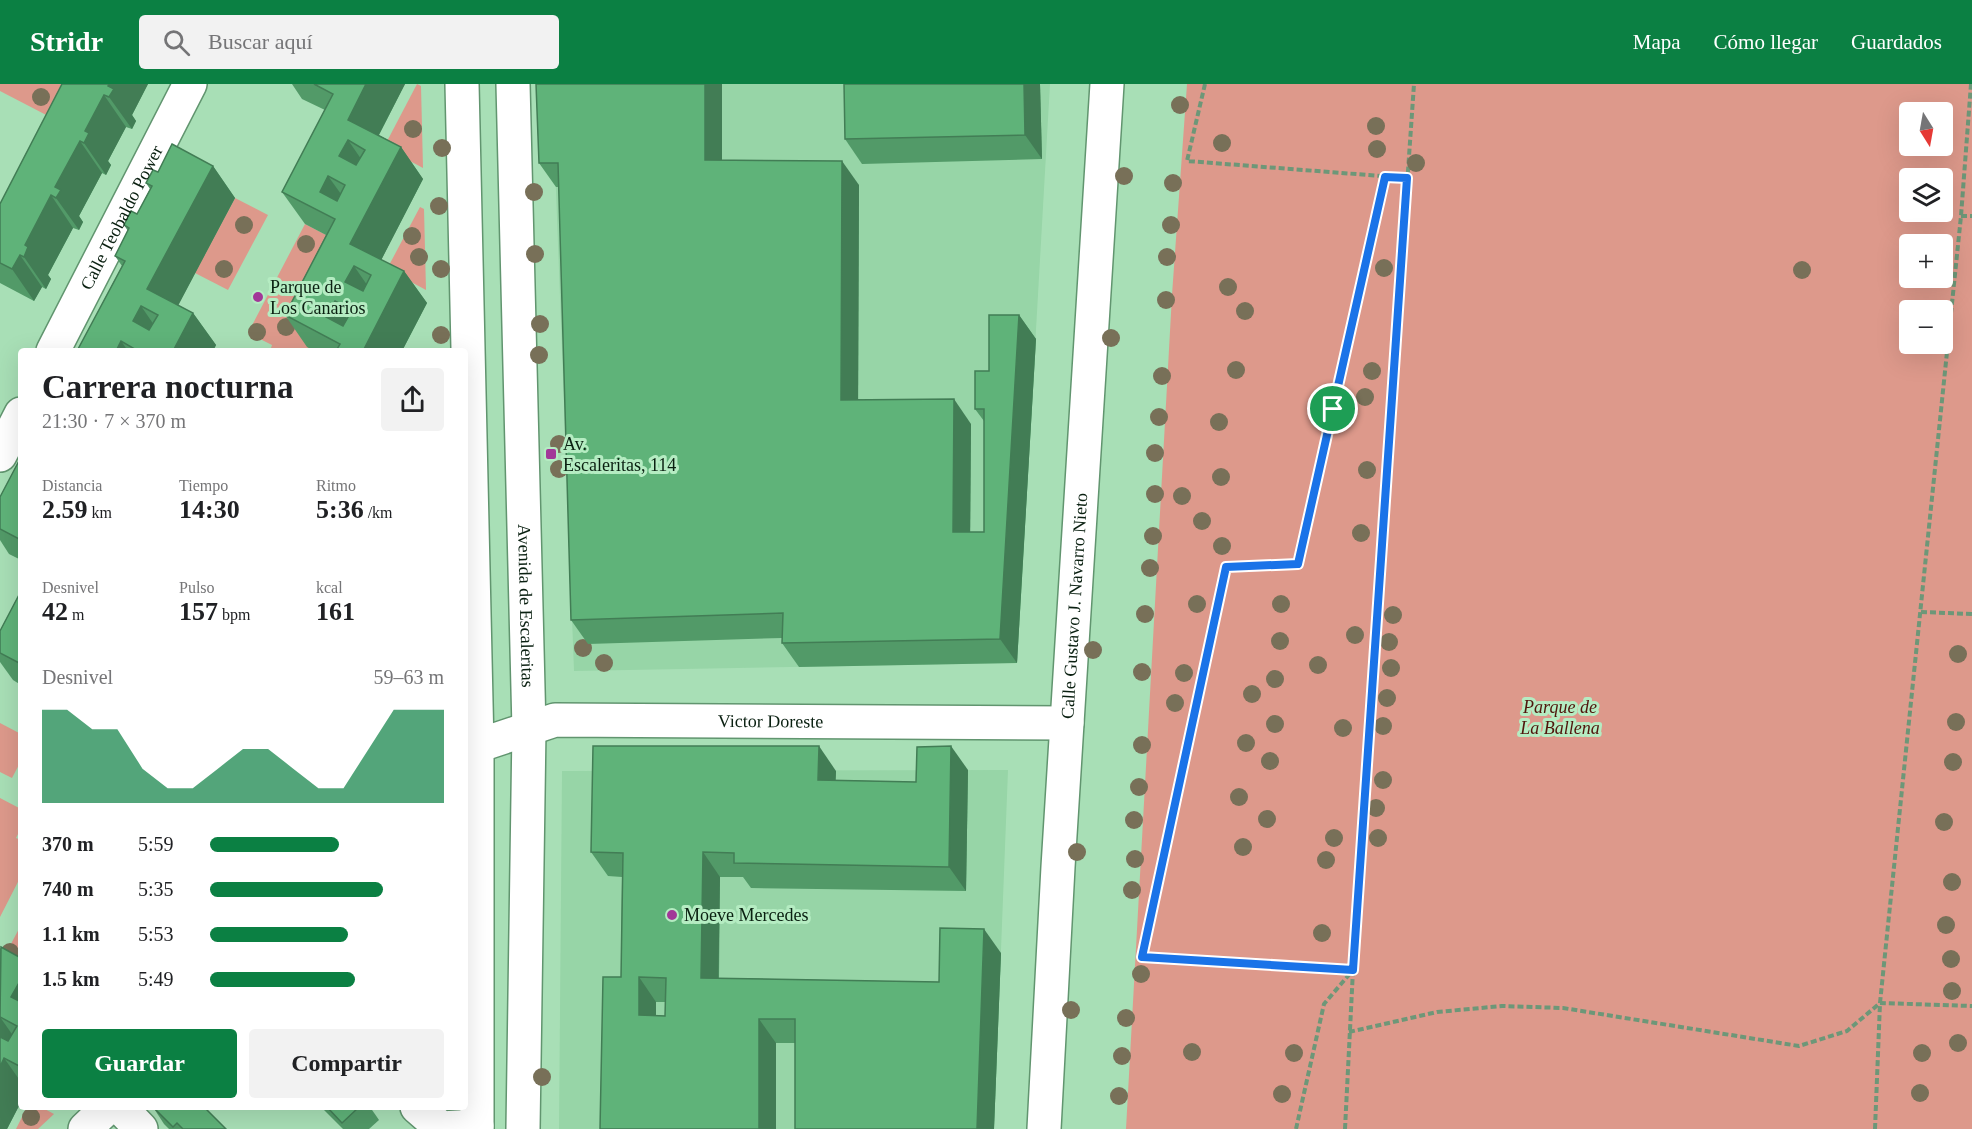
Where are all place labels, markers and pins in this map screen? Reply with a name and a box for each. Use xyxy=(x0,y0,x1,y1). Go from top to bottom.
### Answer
place label: Parque de Los Canarios xyxy=(270,277,365,318)
marker: Parque de Los Canarios xyxy=(251,290,265,304)
pin xyxy=(1307,383,1358,434)
place label: Av. Escaleritas, 114 xyxy=(563,434,676,475)
marker: Av. Escaleritas, 114 xyxy=(544,447,558,461)
place label: Moeve Mercedes xyxy=(684,905,808,925)
marker: Moeve Mercedes xyxy=(665,908,679,922)

